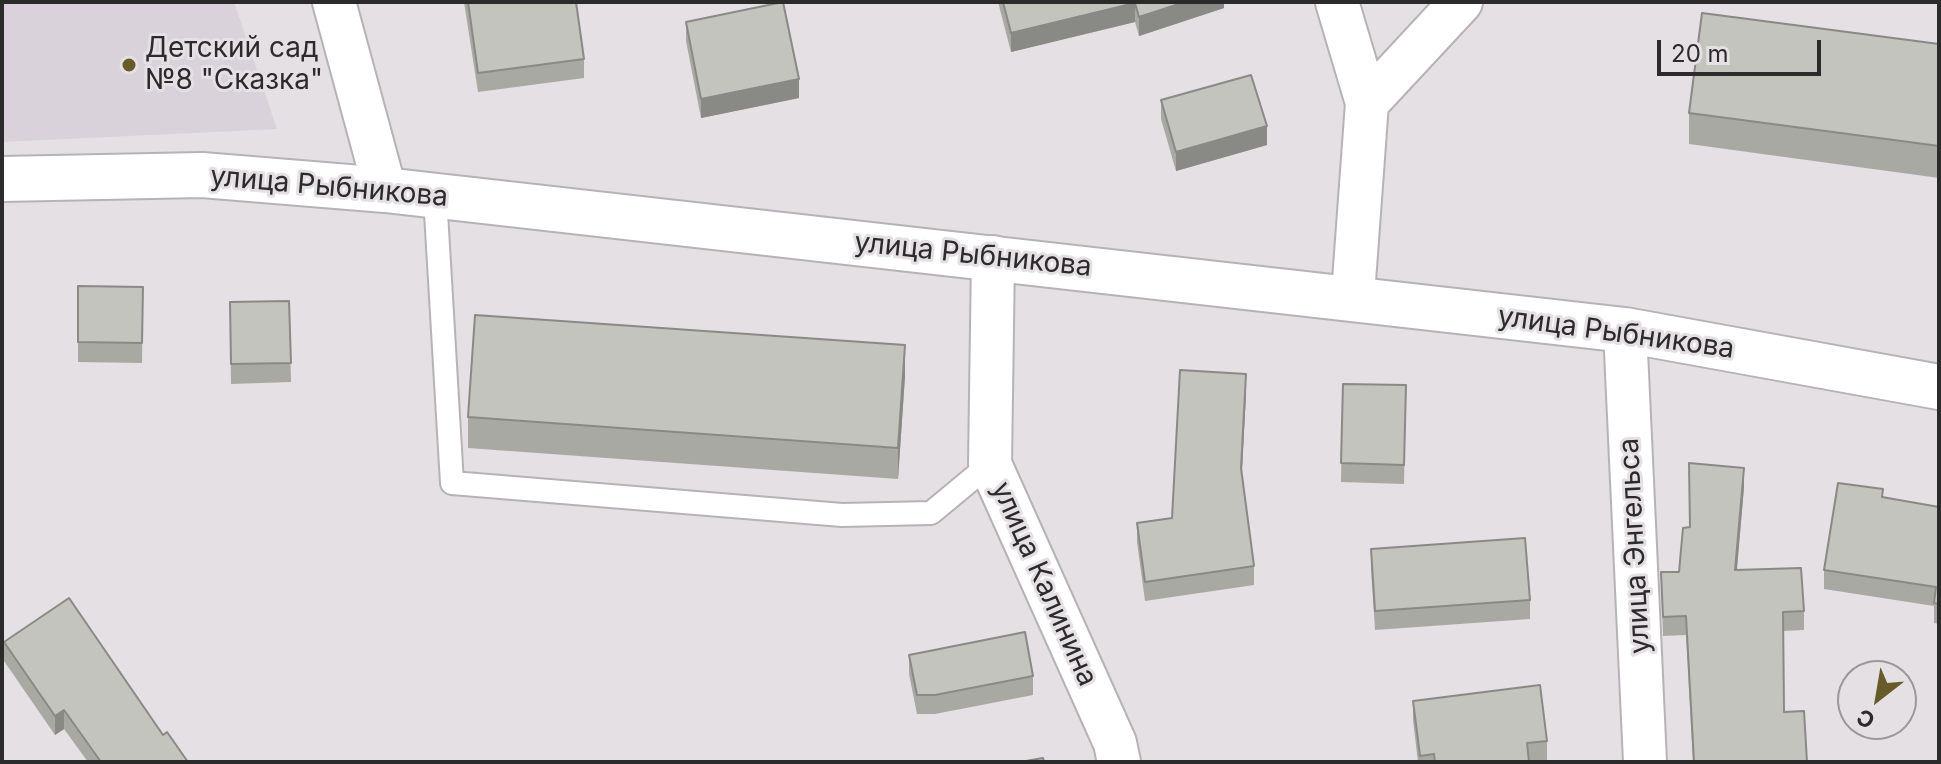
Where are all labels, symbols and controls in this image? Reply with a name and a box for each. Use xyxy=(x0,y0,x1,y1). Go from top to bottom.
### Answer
scale bar xyxy=(1661,24,1825,74)
place label: Детский сад №8 "Сказка" xyxy=(145,32,323,98)
text: 20 m xyxy=(1671,39,1729,68)
marker: Детский сад №8 "Сказка" xyxy=(120,56,138,74)
street label: улица Рыбникова xyxy=(209,160,449,214)
street label: улица Рыбникова xyxy=(853,226,1093,284)
street label: улица Рыбникова xyxy=(1496,300,1736,366)
street label: улица Энгельса xyxy=(1613,437,1657,655)
street label: улица Калинина xyxy=(984,477,1104,691)
north arrow xyxy=(1837,660,1917,740)
text: С xyxy=(1852,704,1879,734)

